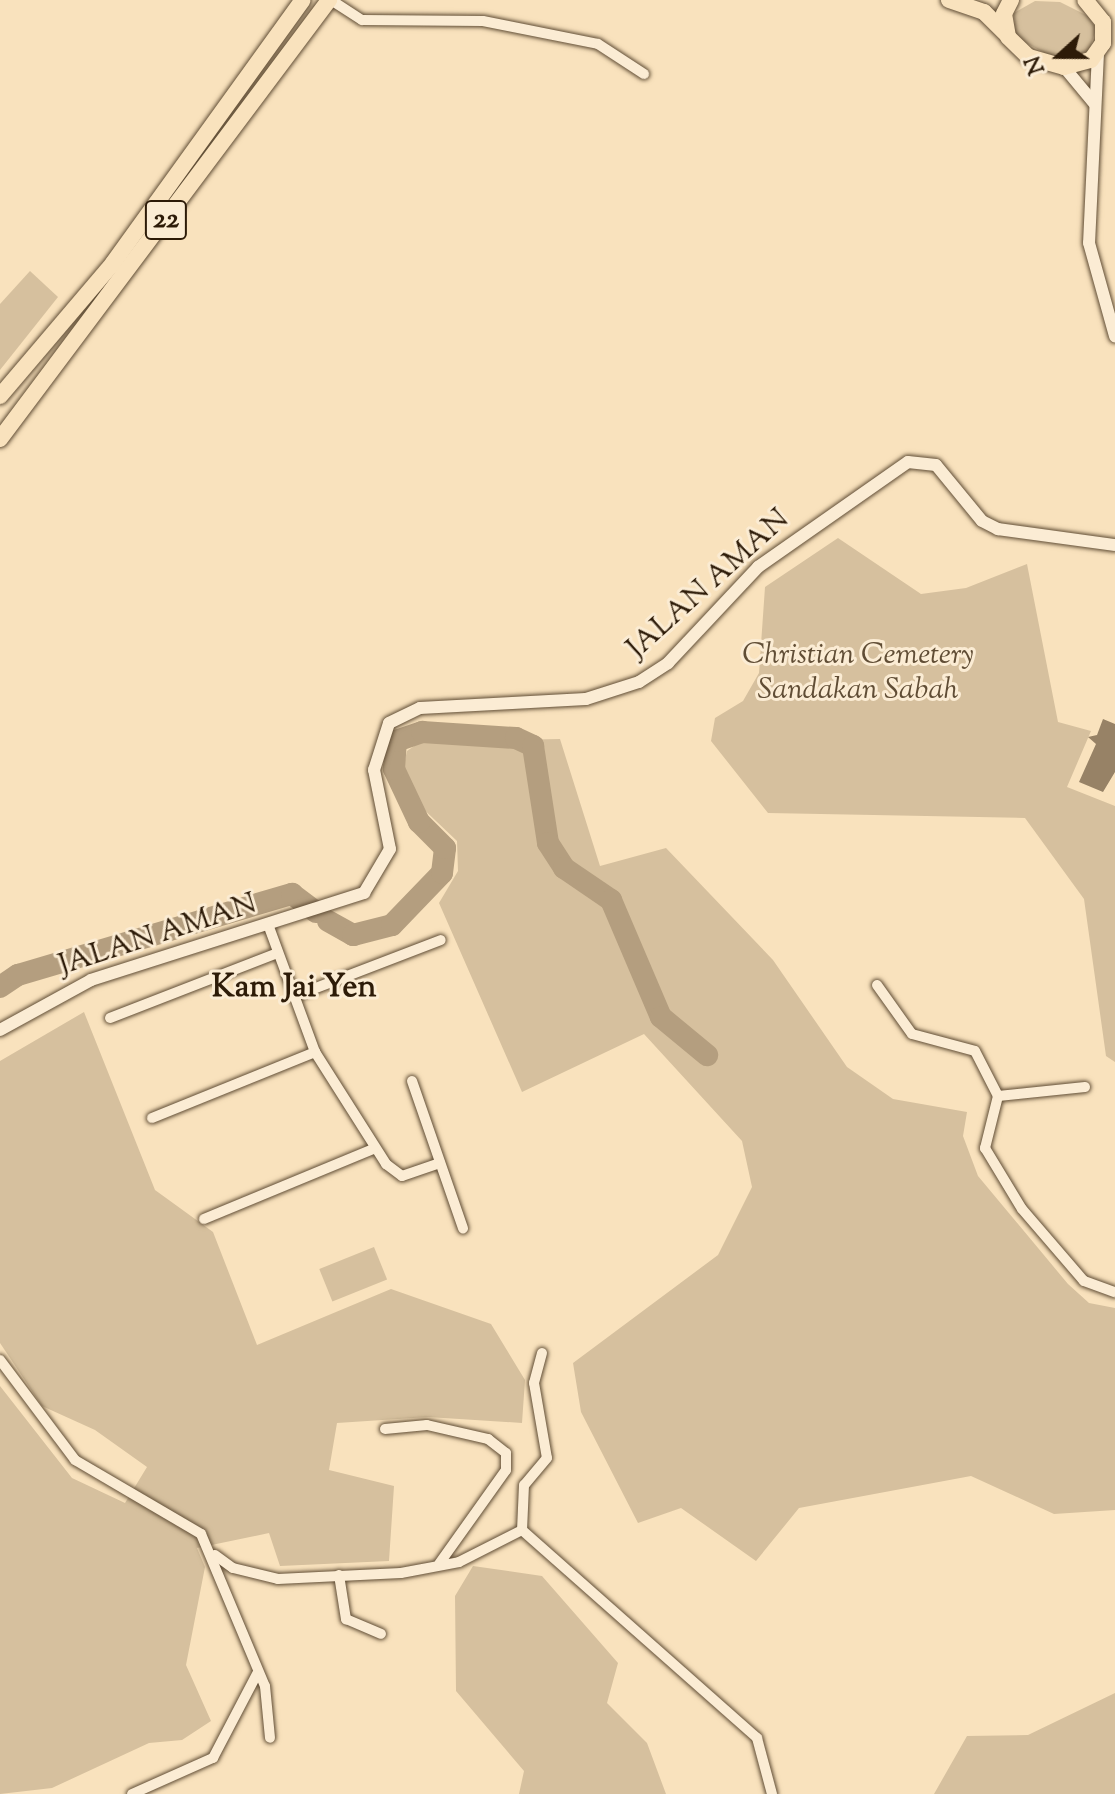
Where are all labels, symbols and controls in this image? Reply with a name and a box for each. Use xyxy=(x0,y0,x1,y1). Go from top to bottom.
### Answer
north arrow xyxy=(1019,16,1099,96)
text: N xyxy=(1019,51,1055,79)
road number: 22 xyxy=(144,196,188,244)
street label: JALAN AMAN xyxy=(620,503,798,667)
park label: Christian Cemetery Sandakan Sabah xyxy=(742,638,974,708)
street label: JALAN AMAN xyxy=(54,887,262,985)
district label: Kam Jai Yen xyxy=(212,969,376,1007)

